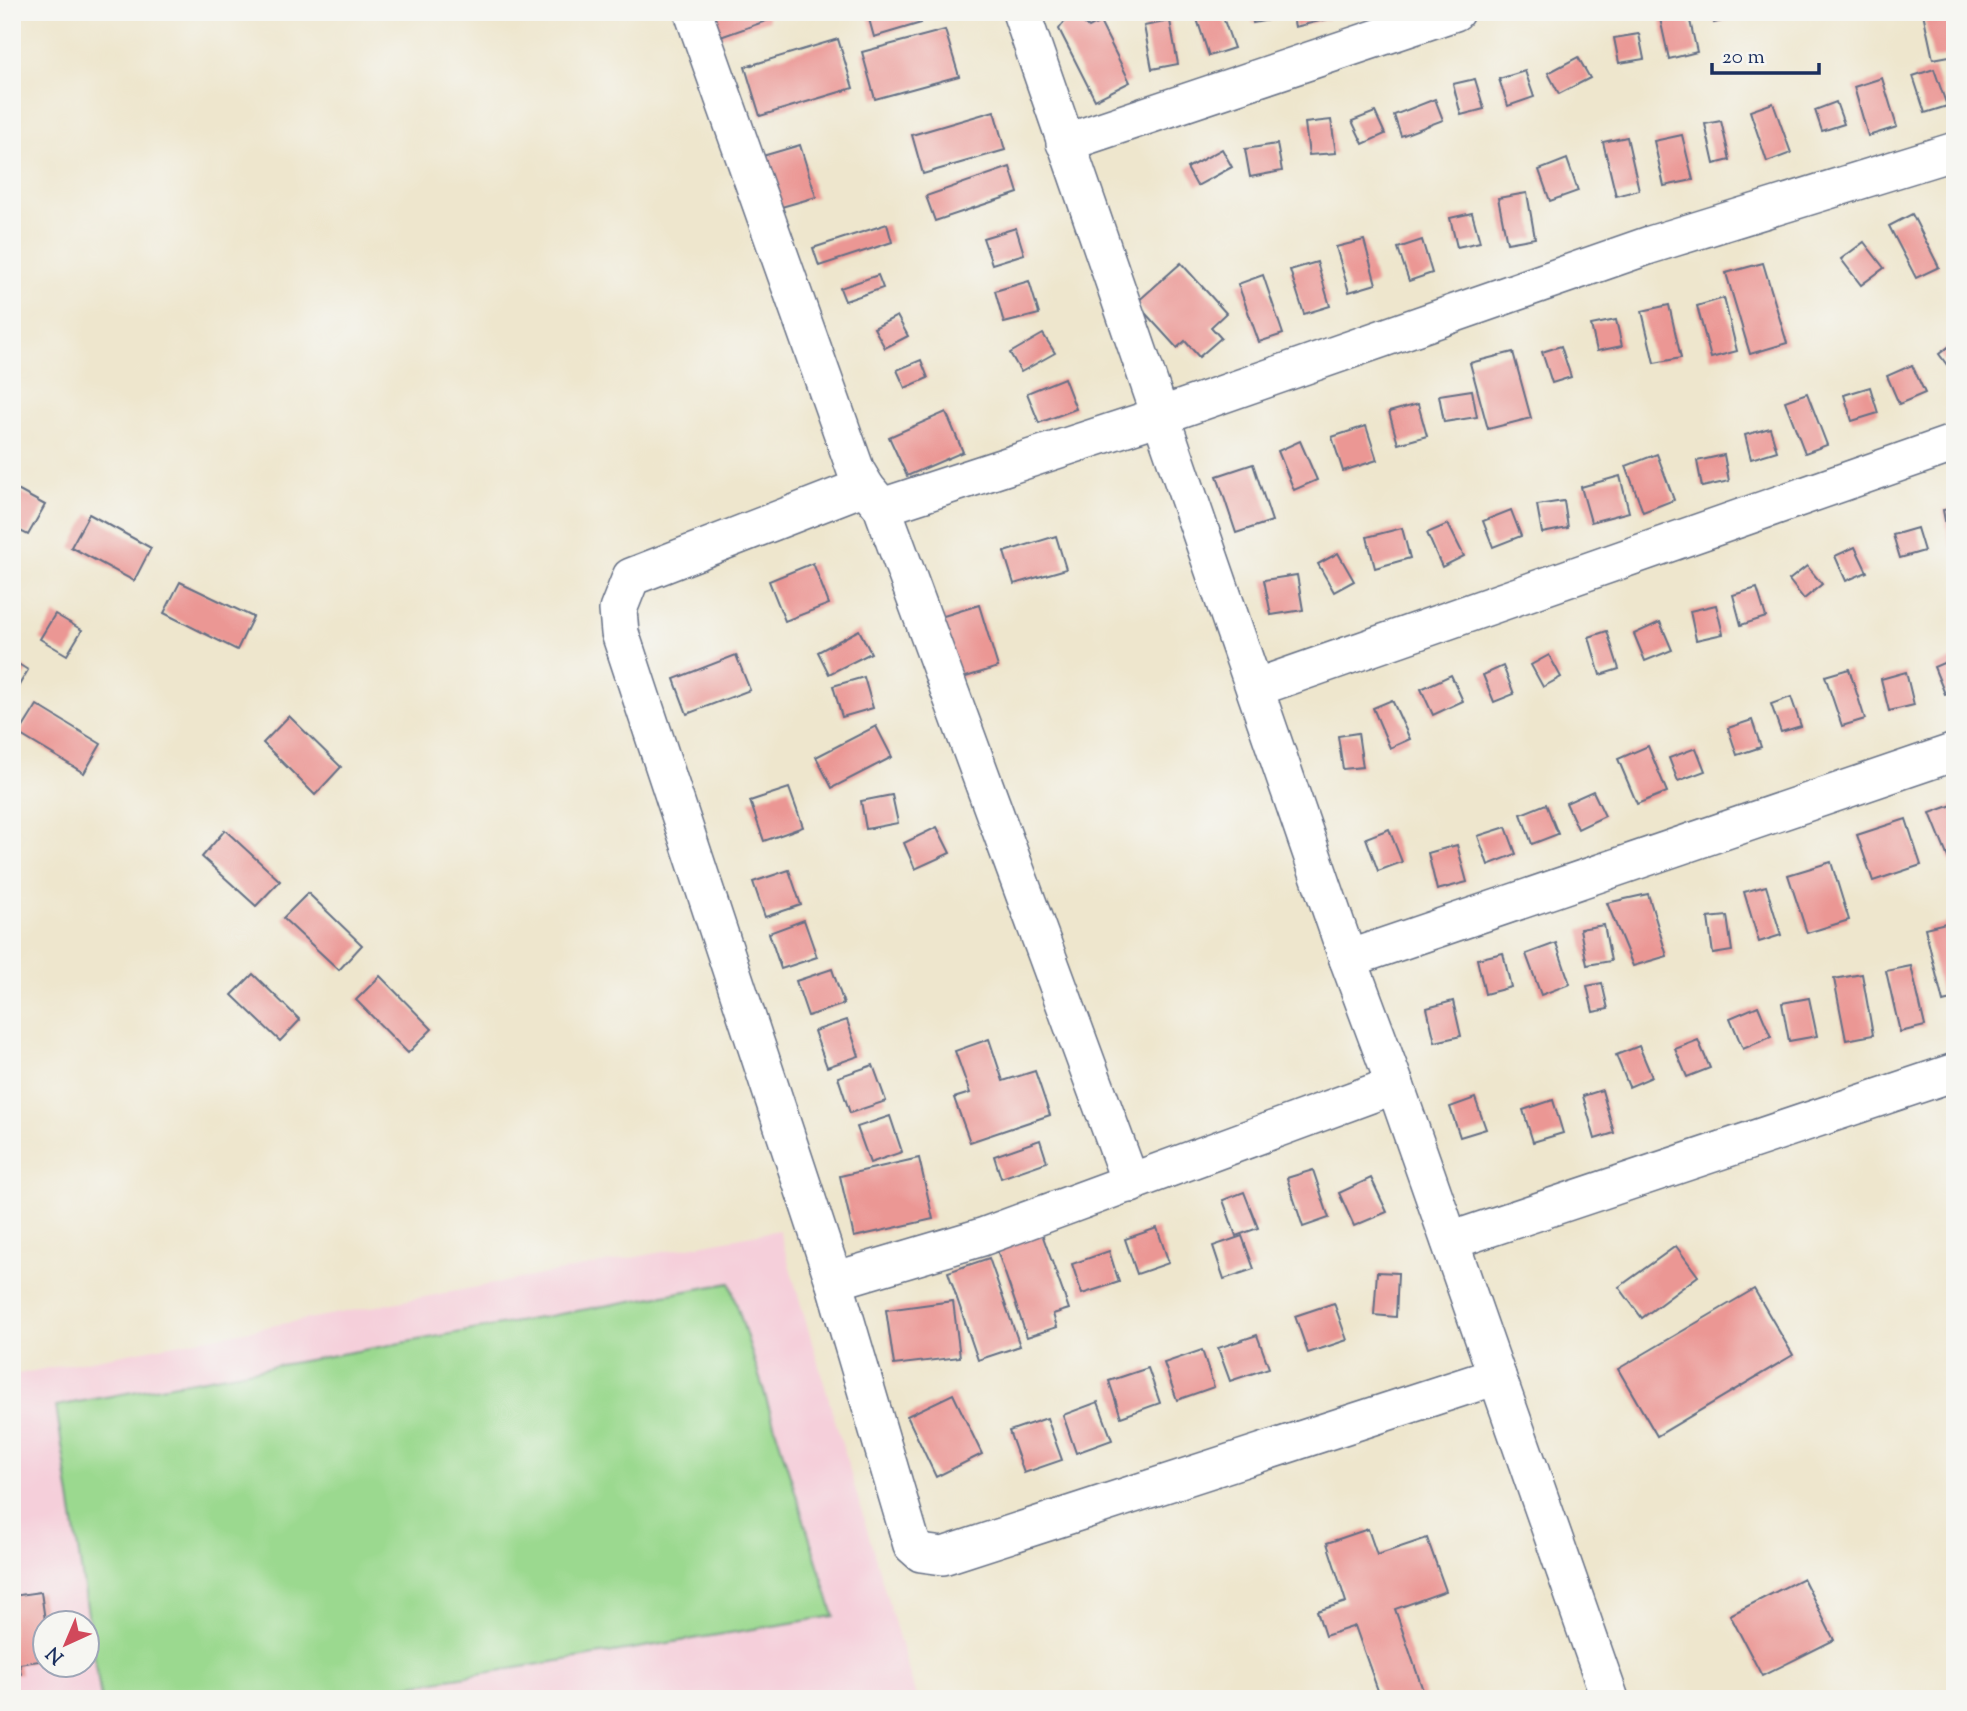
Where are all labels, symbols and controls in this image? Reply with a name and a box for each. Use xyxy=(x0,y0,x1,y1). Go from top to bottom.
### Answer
scale bar xyxy=(1712,32,1818,76)
text: 20 m xyxy=(1722,43,1765,73)
north arrow xyxy=(32,1610,102,1680)
text: N xyxy=(41,1639,71,1669)

